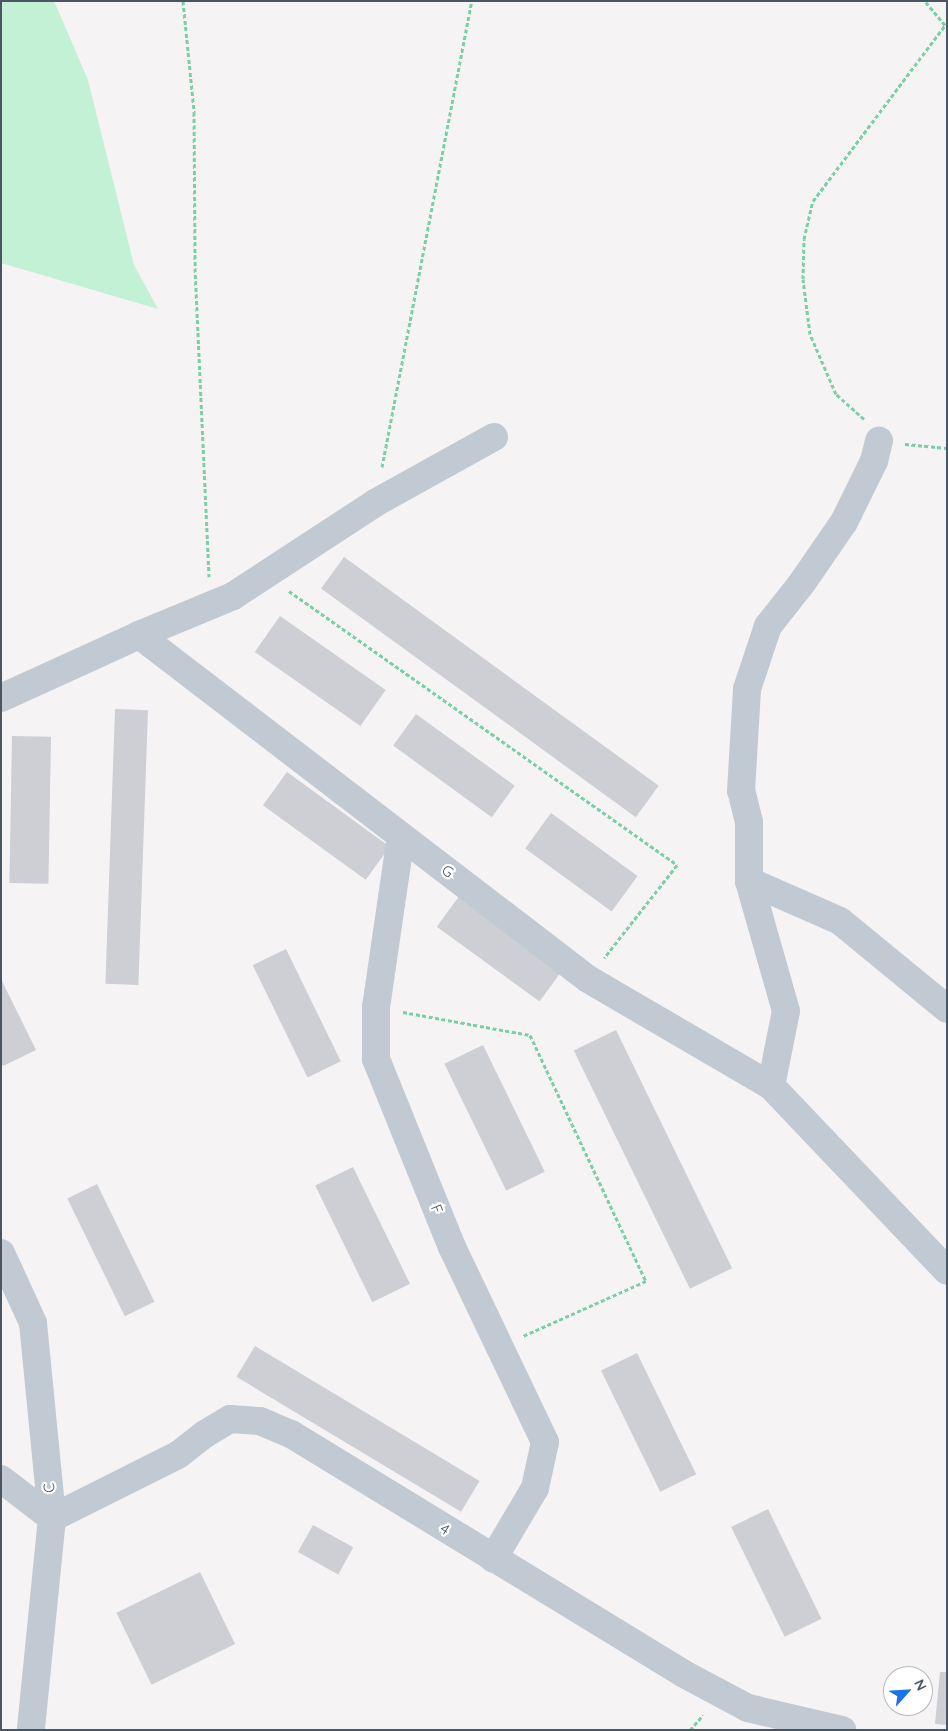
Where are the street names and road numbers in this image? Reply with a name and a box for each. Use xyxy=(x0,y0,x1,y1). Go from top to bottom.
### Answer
street label: G xyxy=(438,861,458,881)
street label: F xyxy=(427,1202,447,1216)
street label: C xyxy=(40,1482,58,1494)
street label: 4 xyxy=(437,1519,453,1539)

